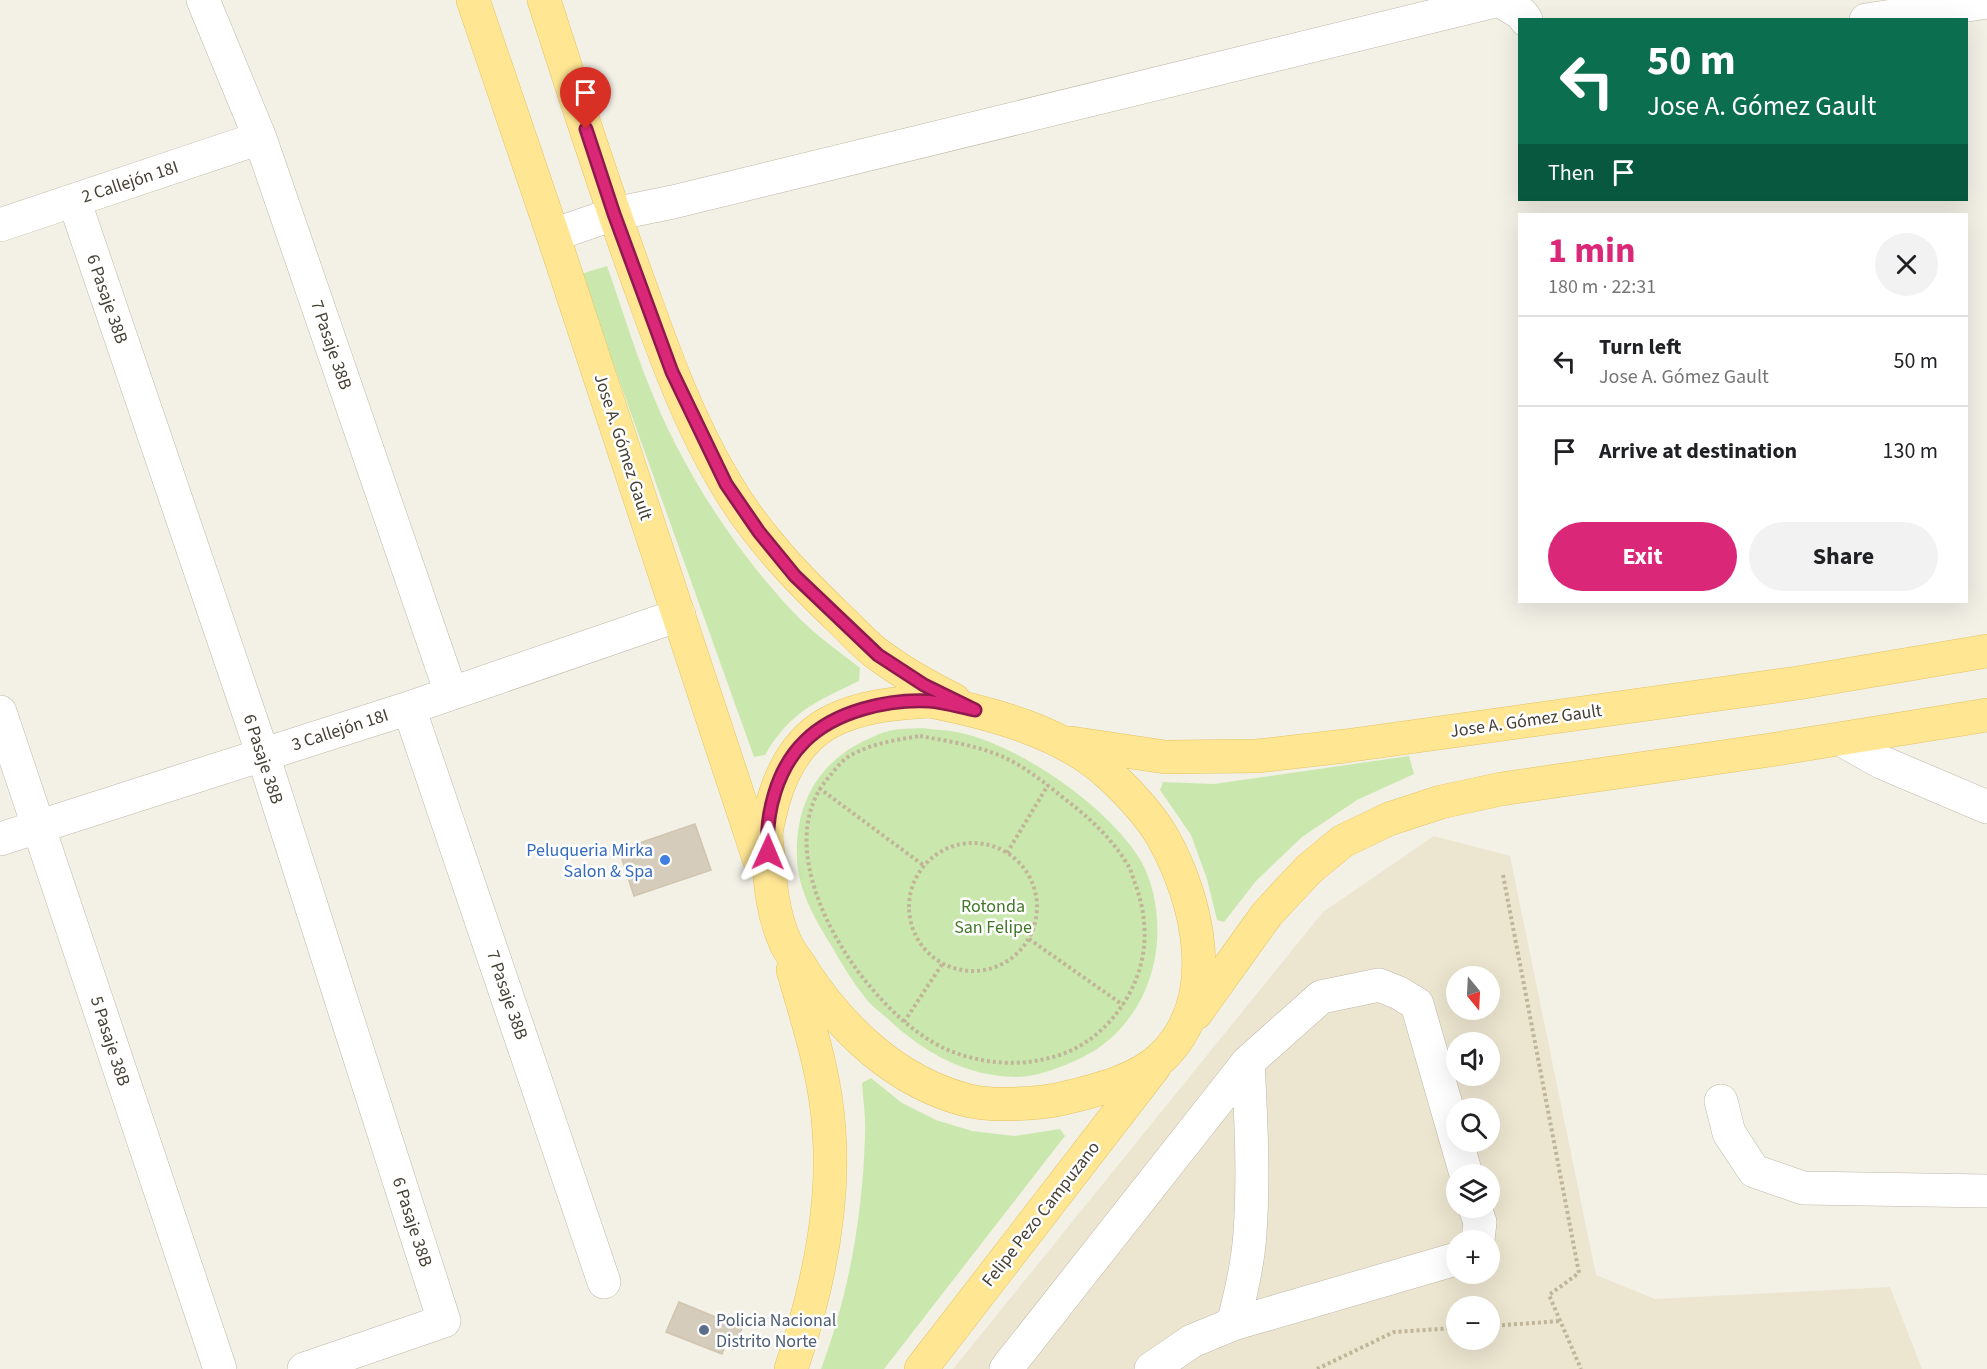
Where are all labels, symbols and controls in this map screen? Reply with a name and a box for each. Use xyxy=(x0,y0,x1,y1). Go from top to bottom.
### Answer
text: 50 m xyxy=(1647,31,1736,91)
icon: left xyxy=(1548,42,1626,120)
pin xyxy=(560,67,611,129)
icon: arrive xyxy=(569,76,602,109)
text: Jose A. Gómez Gault xyxy=(1647,87,1876,126)
street label: 2 Callejón 18I xyxy=(78,155,182,209)
icon: arrive xyxy=(1607,156,1640,189)
text: Then xyxy=(1548,157,1595,189)
text: 1 min xyxy=(1548,225,1636,276)
button: close xyxy=(1875,233,1938,296)
street label: 6 Pasaje 38B xyxy=(80,251,134,347)
text: 180 m · 22:31 xyxy=(1548,273,1656,301)
street label: 7 Pasaje 38B xyxy=(304,297,358,393)
text: Turn left xyxy=(1599,331,1681,363)
icon: left xyxy=(1548,345,1581,378)
text: 50 m xyxy=(1893,345,1938,377)
text: Jose A. Gómez Gault xyxy=(1599,363,1769,391)
street label: Jose A. Gómez Gault xyxy=(587,370,659,524)
icon: arrive xyxy=(1548,435,1581,468)
text: Arrive at destination xyxy=(1599,435,1797,467)
text: 130 m xyxy=(1883,435,1938,467)
button: Exit xyxy=(1548,522,1737,591)
button: Share xyxy=(1749,522,1938,591)
street label: Jose A. Gómez Gault xyxy=(1449,698,1603,744)
street label: 3 Callejón 18I xyxy=(288,703,392,757)
street label: 6 Pasaje 38B xyxy=(237,711,289,807)
position arrow xyxy=(736,820,800,884)
place label: Peluqueria Mirka Salon & Spa xyxy=(526,838,653,884)
marker: Peluqueria Mirka Salon & Spa xyxy=(658,853,672,867)
park label: Rotonda San Felipe xyxy=(954,894,1032,940)
street label: 7 Pasaje 38B xyxy=(480,947,534,1043)
north arrow xyxy=(1446,966,1500,1020)
map controls xyxy=(1446,966,1500,1350)
street label: 5 Pasaje 38B xyxy=(84,993,136,1089)
button: sound xyxy=(1446,1032,1500,1086)
button: search xyxy=(1446,1098,1500,1152)
street label: Felipe Pezo Campuzano xyxy=(976,1136,1106,1292)
button: layers xyxy=(1446,1164,1500,1218)
street label: 6 Pasaje 38B xyxy=(386,1174,438,1270)
button: + xyxy=(1446,1230,1500,1284)
button: − xyxy=(1446,1296,1500,1350)
place label: Policia Nacional Distrito Norte xyxy=(716,1308,836,1354)
marker: Policia Nacional Distrito Norte xyxy=(697,1323,711,1337)

